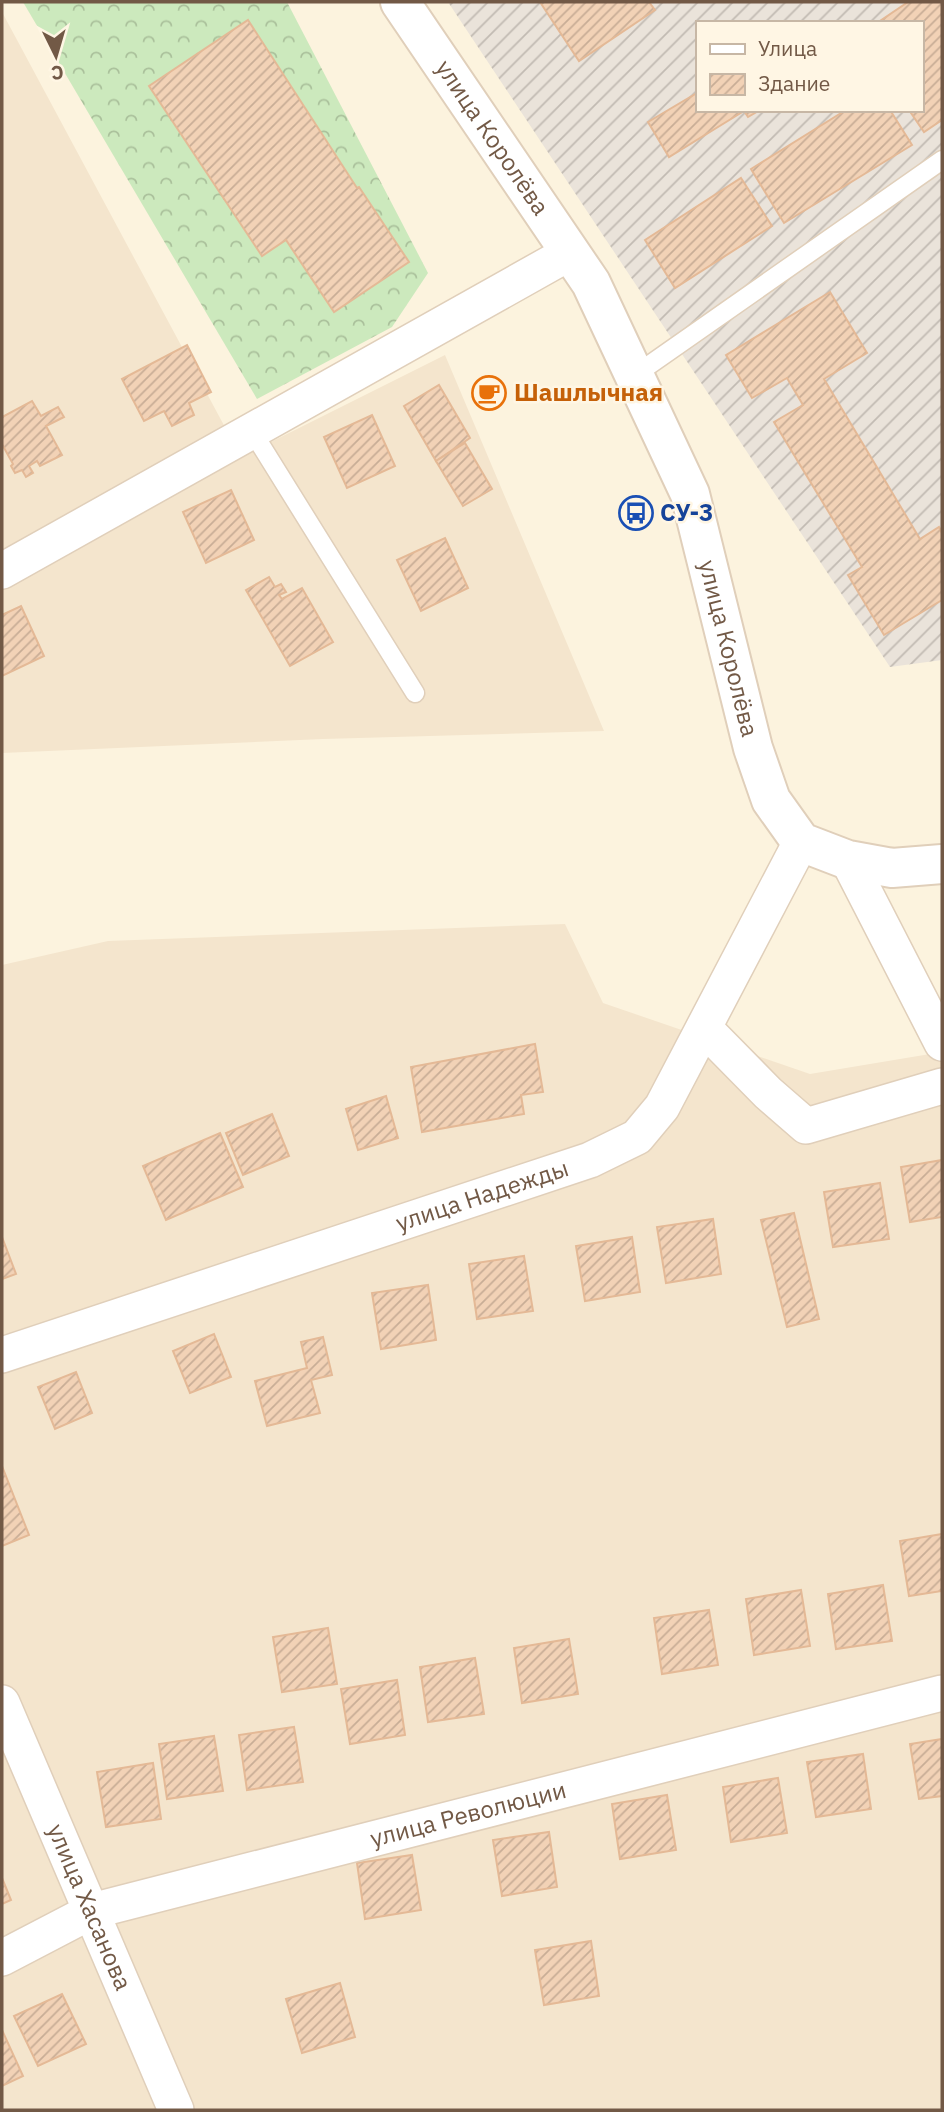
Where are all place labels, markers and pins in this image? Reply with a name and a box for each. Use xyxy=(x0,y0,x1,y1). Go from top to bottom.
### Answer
cafe icon: Шашлычная xyxy=(470,374,508,412)
place label: Шашлычная xyxy=(514,376,663,408)
bus stop icon: СУ-3 xyxy=(617,494,655,532)
place label: СУ-3 xyxy=(660,496,714,528)

